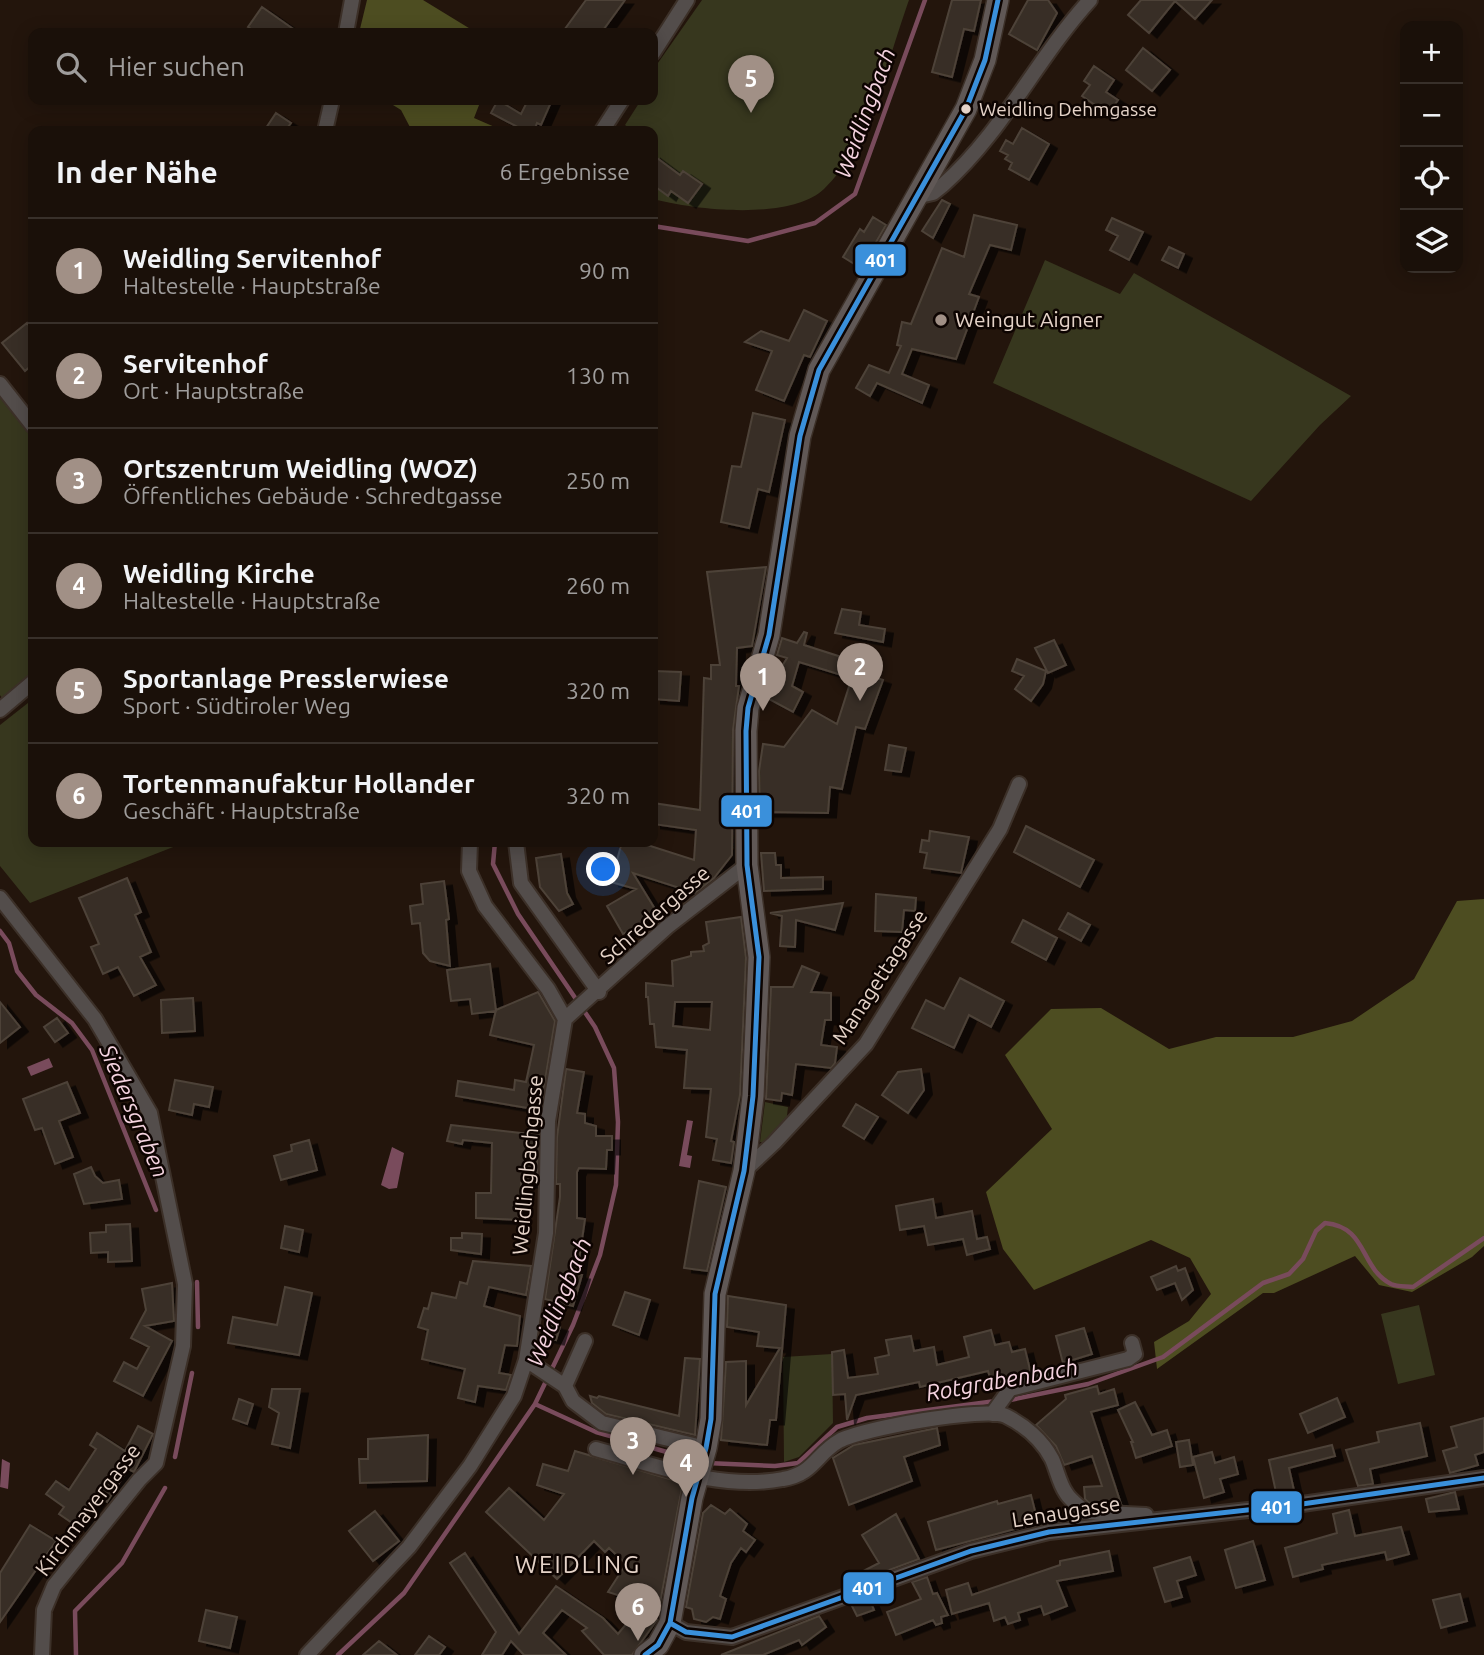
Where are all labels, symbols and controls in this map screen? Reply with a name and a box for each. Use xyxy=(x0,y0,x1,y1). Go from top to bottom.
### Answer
map controls xyxy=(1400,21,1463,273)
button: + xyxy=(1400,21,1463,84)
search box xyxy=(28,28,658,105)
water label: Weidlingbach xyxy=(829,45,900,181)
icon: search xyxy=(52,48,90,86)
text: Hier suchen xyxy=(108,52,245,81)
pin: 5 xyxy=(728,55,774,113)
button: − xyxy=(1400,84,1463,147)
place label: Weidling Dehmgasse xyxy=(979,98,1157,120)
marker: Weidling Dehmgasse xyxy=(959,102,973,116)
button: locate xyxy=(1400,147,1463,210)
text: In der Nähe xyxy=(56,155,218,189)
text: 6 Ergebnisse xyxy=(499,159,630,184)
button: layers xyxy=(1400,210,1463,273)
line badge: 401 xyxy=(854,243,907,277)
text: Weidling Servitenhof xyxy=(123,244,381,273)
text: 401 xyxy=(865,249,897,271)
text: 1 xyxy=(73,258,85,283)
text: 90 m xyxy=(579,258,630,283)
text: Haltestelle · Hauptstraße xyxy=(123,273,381,298)
place label: Weingut Aigner xyxy=(955,307,1102,331)
marker: Weingut Aigner xyxy=(933,312,949,328)
text: Servitenhof xyxy=(123,349,268,378)
text: 2 xyxy=(73,363,85,388)
text: 130 m xyxy=(566,363,630,388)
text: Ort · Hauptstraße xyxy=(123,378,304,403)
text: Ortszentrum Weidling (WOZ) xyxy=(123,454,478,483)
text: 3 xyxy=(73,468,85,493)
text: 250 m xyxy=(566,468,630,493)
text: Öffentliches Gebäude · Schredtgasse xyxy=(123,483,503,508)
text: Weidling Kirche xyxy=(123,559,315,588)
text: 4 xyxy=(73,573,85,598)
text: 260 m xyxy=(566,573,630,598)
text: Haltestelle · Hauptstraße xyxy=(123,588,381,613)
pin: 2 xyxy=(837,643,883,701)
pin: 1 xyxy=(740,653,786,711)
text: Sportanlage Presslerwiese xyxy=(123,664,449,693)
text: 5 xyxy=(73,678,85,703)
text: 320 m xyxy=(566,678,630,703)
text: Sport · Südtiroler Weg xyxy=(123,693,351,718)
text: Tortenmanufaktur Hollander xyxy=(123,769,475,798)
text: 6 xyxy=(73,783,85,808)
text: 320 m xyxy=(566,783,630,808)
line badge: 401 xyxy=(720,794,773,828)
text: Geschäft · Hauptstraße xyxy=(123,798,360,823)
text: 401 xyxy=(731,800,763,822)
your location xyxy=(586,852,620,886)
street label: Schredergasse xyxy=(595,860,714,968)
street label: Managettagasse xyxy=(827,905,932,1048)
water label: Siedersgraben xyxy=(95,1039,174,1181)
street label: Weidlingbachgasse xyxy=(507,1074,547,1256)
water label: Weidlingbach xyxy=(521,1234,596,1370)
water label: Rotgrabenbach xyxy=(924,1354,1080,1405)
pin: 3 xyxy=(610,1417,656,1475)
street label: Kirchmayergasse xyxy=(30,1439,145,1580)
pin: 4 xyxy=(663,1439,709,1497)
line badge: 401 xyxy=(1250,1490,1303,1524)
street label: Lenaugasse xyxy=(1010,1491,1122,1531)
text: 401 xyxy=(1261,1496,1293,1518)
district label: WEIDLING xyxy=(515,1551,641,1578)
line badge: 401 xyxy=(842,1571,895,1605)
text: 401 xyxy=(852,1577,884,1599)
pin: 6 xyxy=(615,1583,661,1641)

